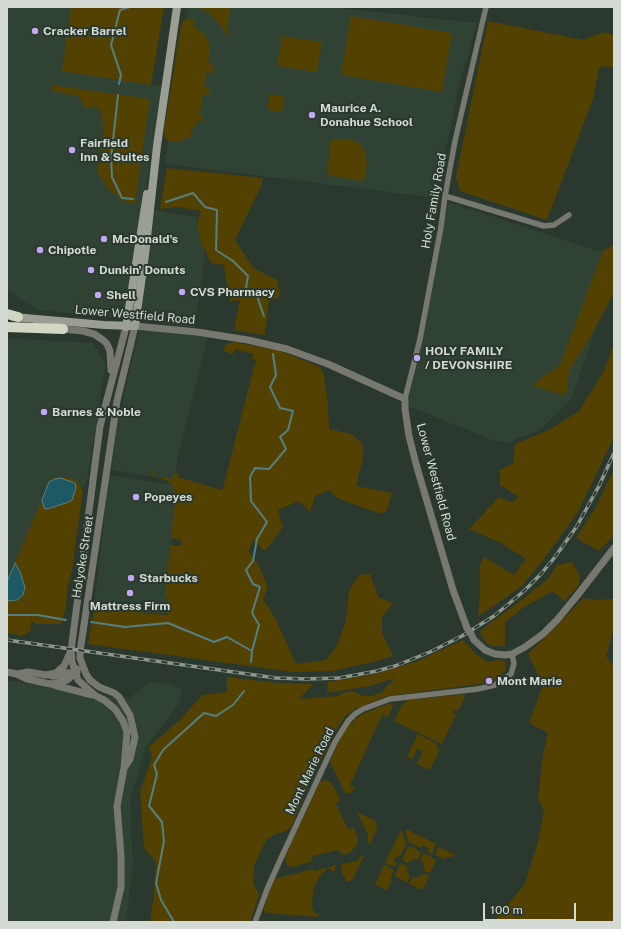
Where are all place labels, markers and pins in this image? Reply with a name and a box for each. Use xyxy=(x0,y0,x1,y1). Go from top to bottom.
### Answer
place label: Cracker Barrel xyxy=(43,24,127,38)
marker: Cracker Barrel xyxy=(30,26,40,36)
place label: Maurice A. Donahue School xyxy=(320,101,413,129)
marker: Maurice A. Donahue School xyxy=(307,110,317,120)
place label: Fairfield Inn & Suites xyxy=(80,136,149,164)
marker: Fairfield Inn & Suites xyxy=(67,145,77,155)
place label: McDonald's xyxy=(112,232,178,246)
marker: McDonald's xyxy=(99,234,109,244)
place label: Chipotle xyxy=(48,243,96,257)
marker: Chipotle xyxy=(35,245,45,255)
place label: Dunkin' Donuts xyxy=(99,263,186,277)
marker: Dunkin' Donuts xyxy=(86,265,96,275)
place label: CVS Pharmacy xyxy=(190,285,275,299)
marker: CVS Pharmacy xyxy=(177,287,187,297)
place label: Shell xyxy=(106,288,136,302)
marker: Shell xyxy=(93,290,103,300)
place label: HOLY FAMILY / DEVONSHIRE xyxy=(425,344,512,372)
marker: HOLY FAMILY / DEVONSHIRE xyxy=(412,353,422,363)
place label: Barnes & Noble xyxy=(52,405,141,419)
marker: Barnes & Noble xyxy=(39,407,49,417)
place label: Popeyes xyxy=(144,490,192,504)
marker: Popeyes xyxy=(131,492,141,502)
place label: Starbucks xyxy=(139,571,198,585)
marker: Starbucks xyxy=(126,573,136,583)
marker: Mattress Firm xyxy=(125,588,135,598)
place label: Mattress Firm xyxy=(90,599,170,613)
place label: Mont Marie xyxy=(497,674,562,688)
marker: Mont Marie xyxy=(484,676,494,686)

